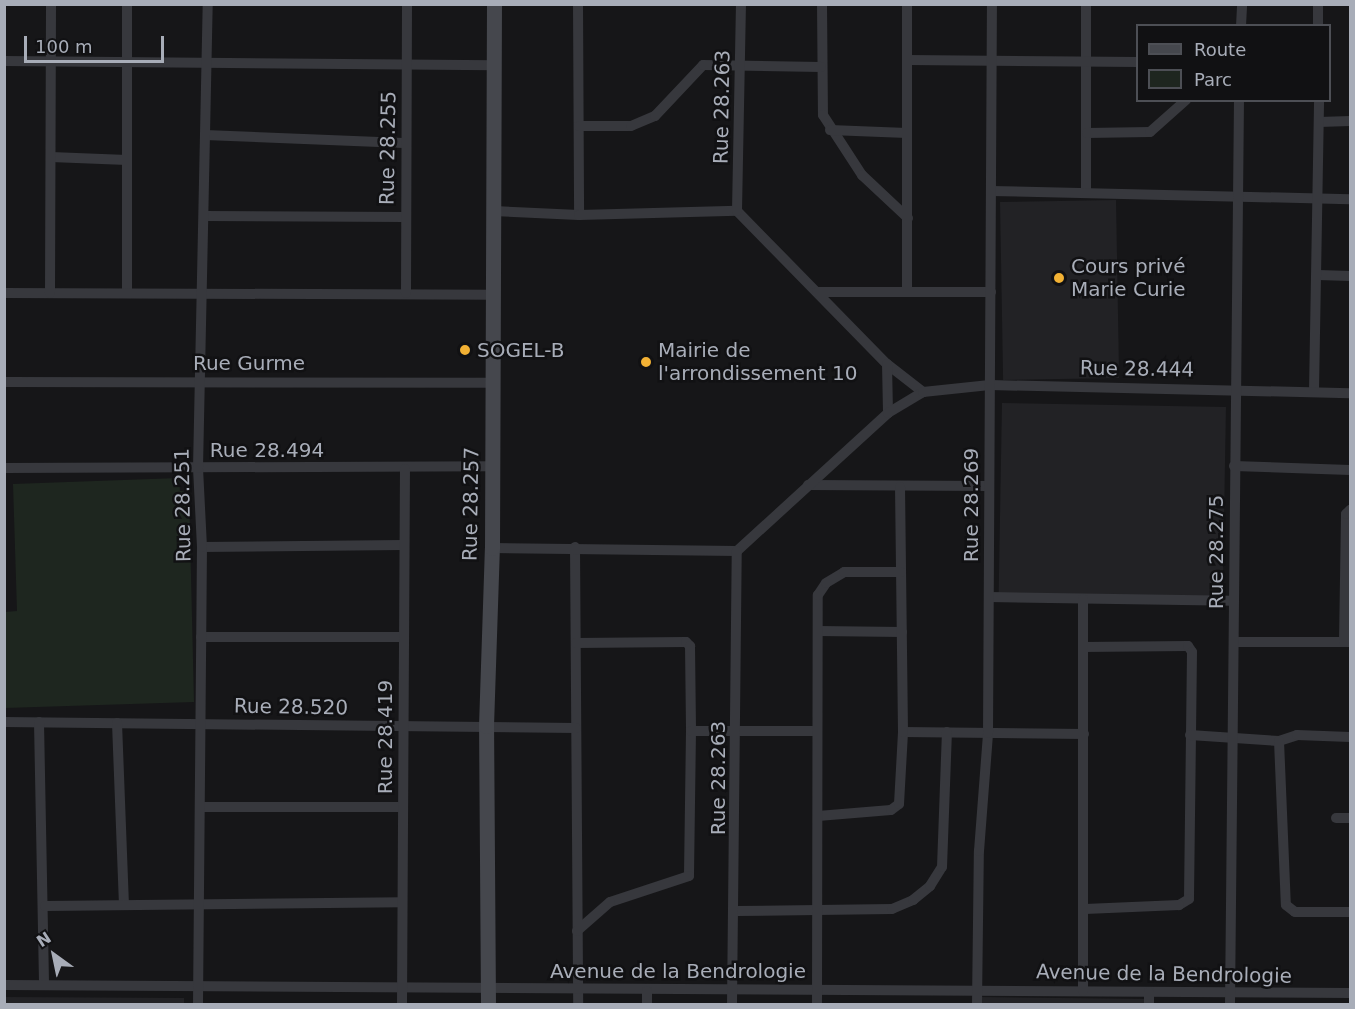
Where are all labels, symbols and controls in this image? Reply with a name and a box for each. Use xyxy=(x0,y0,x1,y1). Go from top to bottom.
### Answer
scale bar xyxy=(27,24,166,62)
legend xyxy=(1136,24,1331,102)
text: 100 m xyxy=(35,36,93,57)
text: Route xyxy=(1194,39,1246,60)
street label: Rue 28.263 xyxy=(709,50,735,164)
text: Parc xyxy=(1194,69,1232,90)
street label: Rue 28.255 xyxy=(375,91,401,205)
place label: Cours privé Marie Curie xyxy=(1071,254,1186,301)
marker: Cours privé Marie Curie xyxy=(1052,271,1066,285)
place label: SOGEL-B xyxy=(477,338,565,362)
place label: Mairie de l'arrondissement 10 xyxy=(658,338,857,385)
marker: SOGEL-B xyxy=(458,343,472,357)
street label: Rue Gurme xyxy=(193,351,305,375)
marker: Mairie de l'arrondissement 10 xyxy=(639,355,653,369)
street label: Rue 28.444 xyxy=(1080,356,1194,382)
street label: Rue 28.494 xyxy=(210,438,324,462)
street label: Rue 28.257 xyxy=(458,447,484,561)
street label: Rue 28.251 xyxy=(170,448,196,562)
street label: Rue 28.269 xyxy=(959,448,983,562)
street label: Rue 28.275 xyxy=(1204,495,1228,609)
street label: Rue 28.419 xyxy=(373,680,397,794)
street label: Rue 28.520 xyxy=(234,694,348,720)
street label: Rue 28.263 xyxy=(706,721,730,835)
north arrow xyxy=(24,925,84,985)
text: N xyxy=(33,928,55,951)
street label: Avenue de la Bendrologie xyxy=(550,959,806,983)
street label: Avenue de la Bendrologie xyxy=(1036,960,1292,988)

